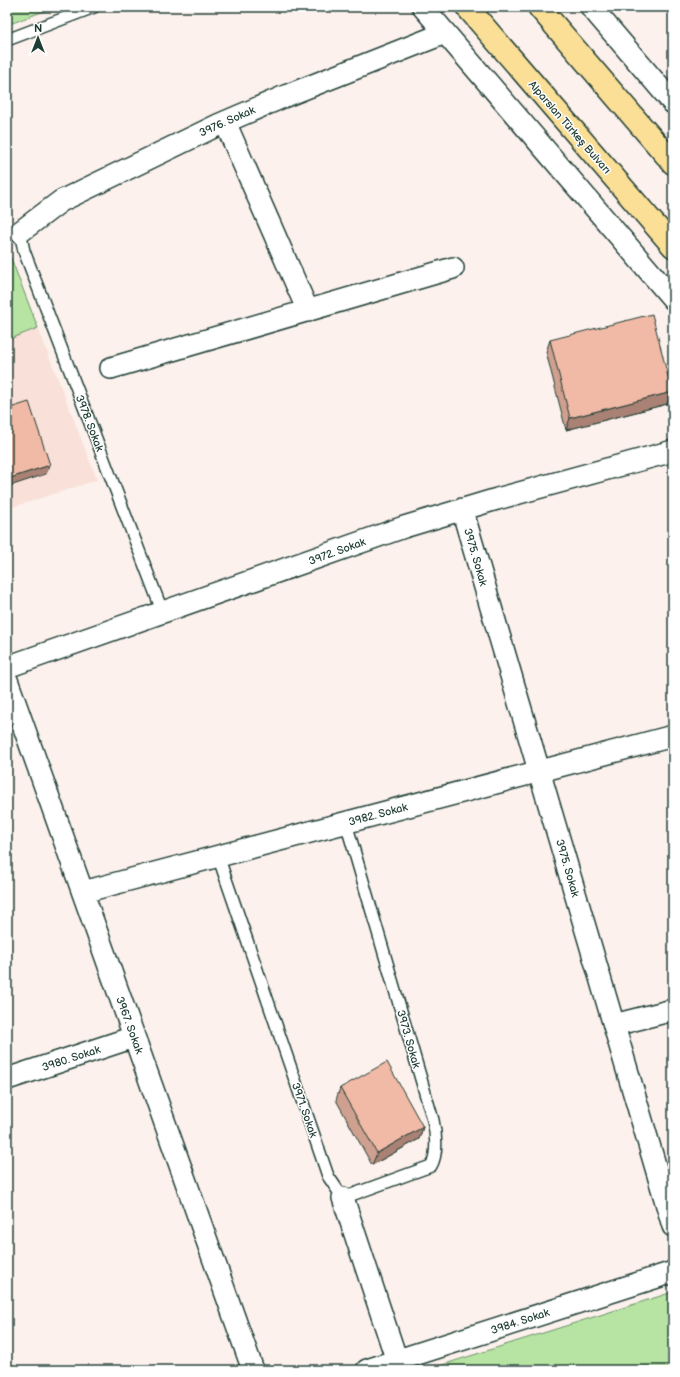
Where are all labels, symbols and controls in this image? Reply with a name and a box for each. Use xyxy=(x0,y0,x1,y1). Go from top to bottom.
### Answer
north arrow xyxy=(18,18,58,58)
text: N xyxy=(34,22,42,35)
street label: Alparslan Türkeş Bulvarı xyxy=(526,78,614,176)
street label: 3976. Sokak xyxy=(197,103,258,140)
street label: 3978. Sokak xyxy=(73,393,106,454)
street label: 3975. Sokak xyxy=(461,527,490,588)
street label: 3972. Sokak xyxy=(307,535,368,568)
street label: 3982. Sokak xyxy=(347,800,410,829)
street label: 3975. Sokak xyxy=(553,838,582,899)
street label: 3967. Sokak xyxy=(113,995,146,1056)
street label: 3973. Sokak xyxy=(394,1009,423,1070)
street label: 3980. Sokak xyxy=(40,1043,103,1074)
street label: 3971. Sokak xyxy=(289,1081,320,1140)
street label: 3984. Sokak xyxy=(489,1306,552,1337)

